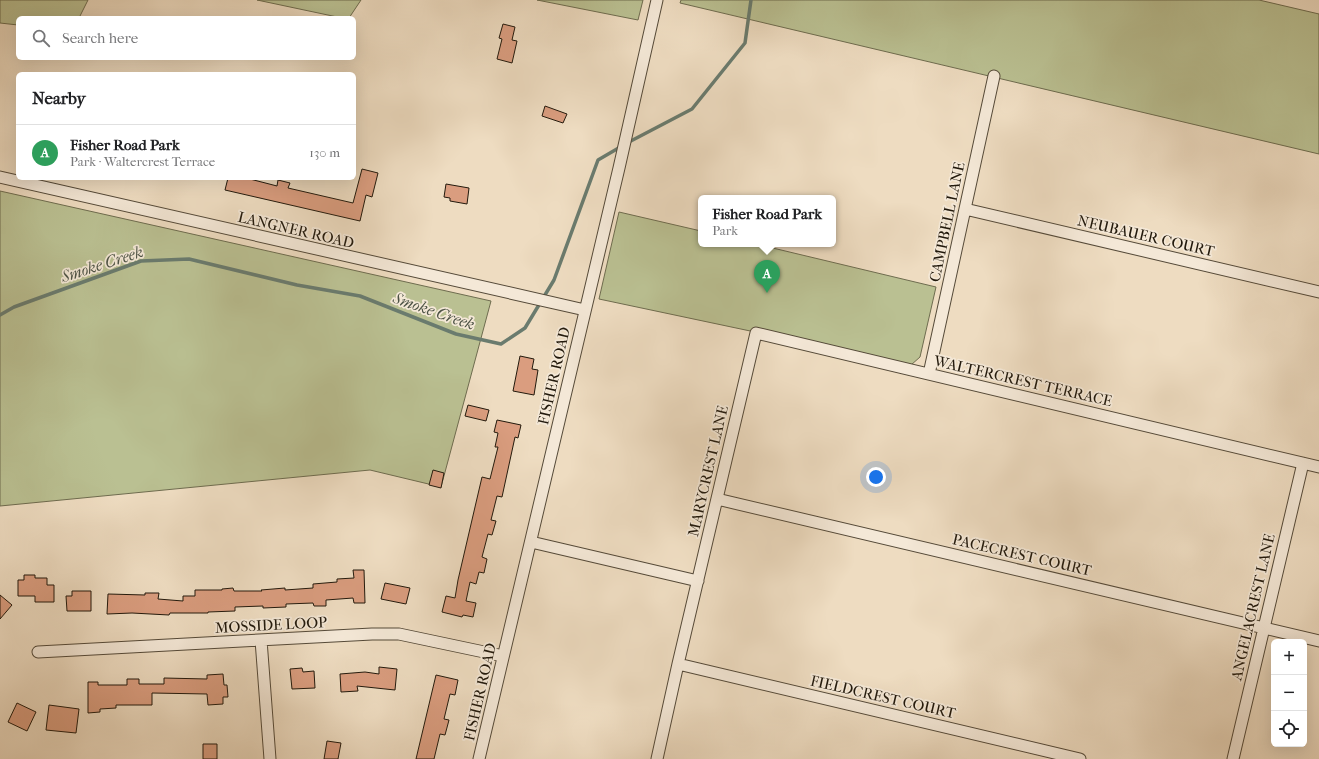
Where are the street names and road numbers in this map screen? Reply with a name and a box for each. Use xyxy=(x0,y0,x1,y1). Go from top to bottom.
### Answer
street label: CAMPBELL LANE xyxy=(925,160,969,284)
street label: LANGNER ROAD xyxy=(236,208,356,252)
street label: NEUBAUER COURT xyxy=(1076,211,1217,261)
street label: FISHER ROAD xyxy=(534,325,574,427)
street label: WALTERCREST TERRACE xyxy=(931,351,1114,410)
street label: MARYCREST LANE xyxy=(684,404,732,538)
street label: PACECREST COURT xyxy=(951,530,1094,580)
street label: ANGELACREST LANE xyxy=(1227,532,1279,683)
street label: MOSSIDE LOOP xyxy=(215,613,327,637)
street label: FISHER ROAD xyxy=(460,641,500,743)
street label: FIELDCREST COURT xyxy=(809,672,958,723)

